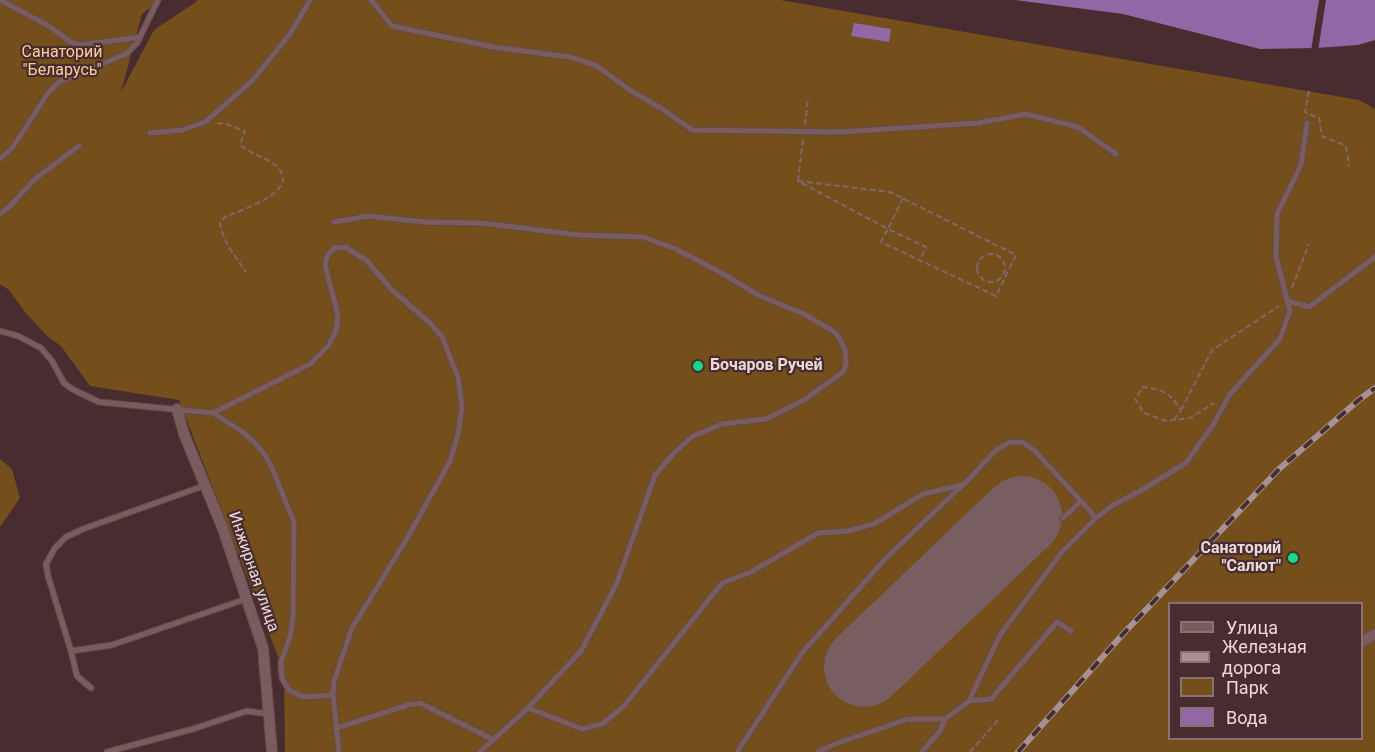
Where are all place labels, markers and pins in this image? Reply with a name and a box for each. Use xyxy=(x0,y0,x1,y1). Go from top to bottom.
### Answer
place label: Бочаров Ручей xyxy=(710,356,823,376)
marker: Бочаров Ручей xyxy=(691,359,705,373)
place label: Санаторий "Салют" xyxy=(1200,539,1281,577)
marker: Санаторий "Салют" xyxy=(1286,551,1300,565)

